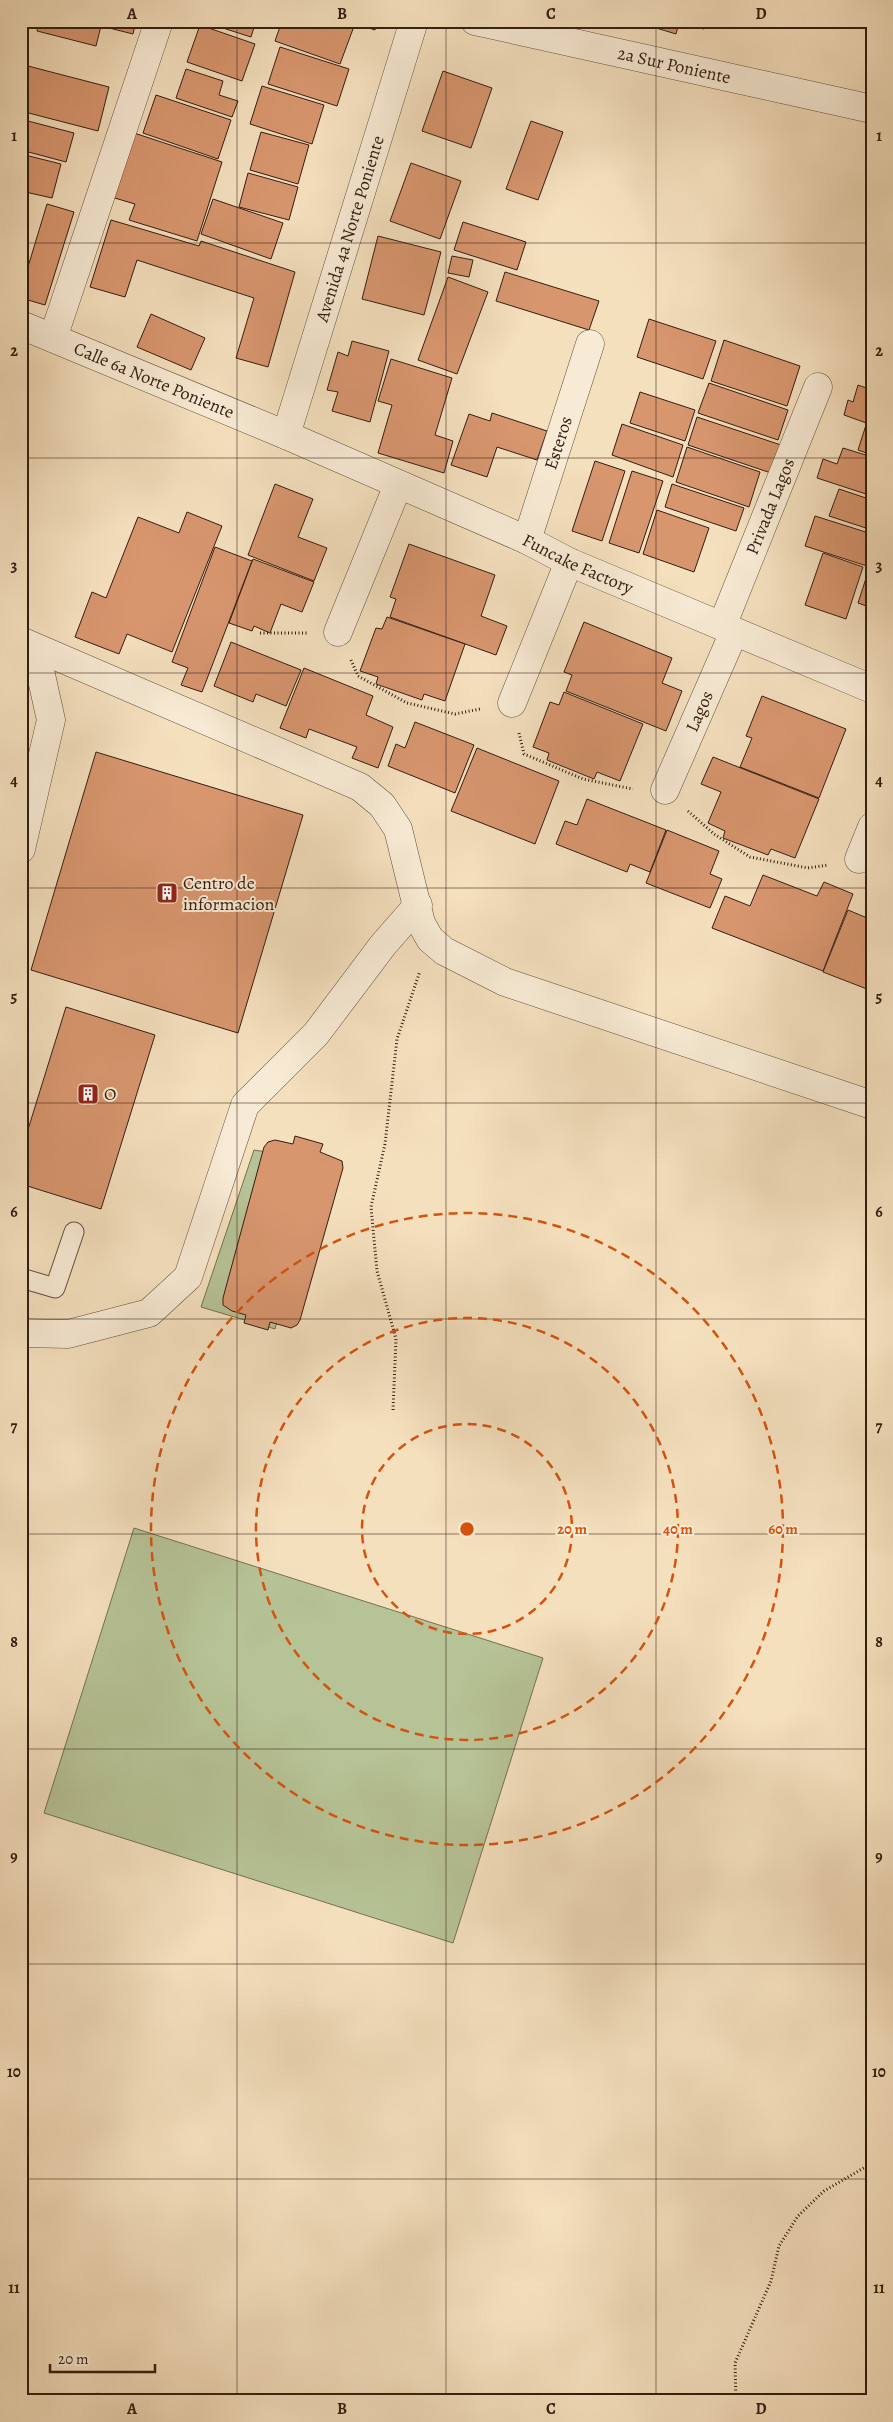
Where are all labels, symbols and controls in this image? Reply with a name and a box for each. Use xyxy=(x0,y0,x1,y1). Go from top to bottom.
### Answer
text: A xyxy=(126,3,138,25)
text: B xyxy=(337,3,347,25)
text: C xyxy=(546,3,556,25)
text: D xyxy=(755,3,767,25)
street label: 2a Sur Poniente xyxy=(615,41,733,89)
text: 1 xyxy=(11,125,17,147)
text: 1 xyxy=(876,125,882,147)
street label: Avenida 4a Norte Poniente xyxy=(309,133,390,326)
street label: Calle 6a Norte Poniente xyxy=(70,336,238,424)
text: 2 xyxy=(10,340,18,362)
text: 2 xyxy=(875,340,883,362)
street label: Esteros xyxy=(538,413,578,473)
street label: Privada Lagos xyxy=(740,454,800,558)
street label: Funcake Factory xyxy=(518,528,638,600)
text: 3 xyxy=(11,555,18,577)
text: 3 xyxy=(876,555,883,577)
street label: Lagos xyxy=(680,687,719,736)
text: 4 xyxy=(10,770,18,792)
text: 4 xyxy=(875,770,883,792)
place label: Centro de informacion xyxy=(183,871,274,916)
building icon: Centro de informacion xyxy=(155,881,179,905)
text: 5 xyxy=(11,986,18,1008)
text: 5 xyxy=(876,986,883,1008)
building icon: O xyxy=(76,1082,100,1106)
place label: O xyxy=(104,1082,116,1106)
text: 6 xyxy=(10,1201,18,1223)
text: 6 xyxy=(875,1201,883,1223)
text: 7 xyxy=(11,1416,18,1438)
text: 7 xyxy=(876,1416,883,1438)
text: 20 m xyxy=(557,1519,587,1539)
text: 40 m xyxy=(663,1519,693,1539)
text: 60 m xyxy=(768,1519,798,1539)
centre of rings xyxy=(458,1520,476,1538)
text: 8 xyxy=(10,1631,18,1653)
text: 8 xyxy=(875,1631,883,1653)
text: 9 xyxy=(10,1846,18,1868)
text: 9 xyxy=(875,1846,883,1868)
text: 10 xyxy=(7,2061,21,2083)
text: 10 xyxy=(872,2061,886,2083)
text: 11 xyxy=(8,2277,20,2299)
text: 11 xyxy=(873,2277,885,2299)
scale bar xyxy=(50,2342,155,2374)
text: 20 m xyxy=(58,2349,89,2369)
text: A xyxy=(126,2398,138,2420)
text: B xyxy=(337,2398,347,2420)
text: C xyxy=(546,2398,556,2420)
text: D xyxy=(755,2398,767,2420)

